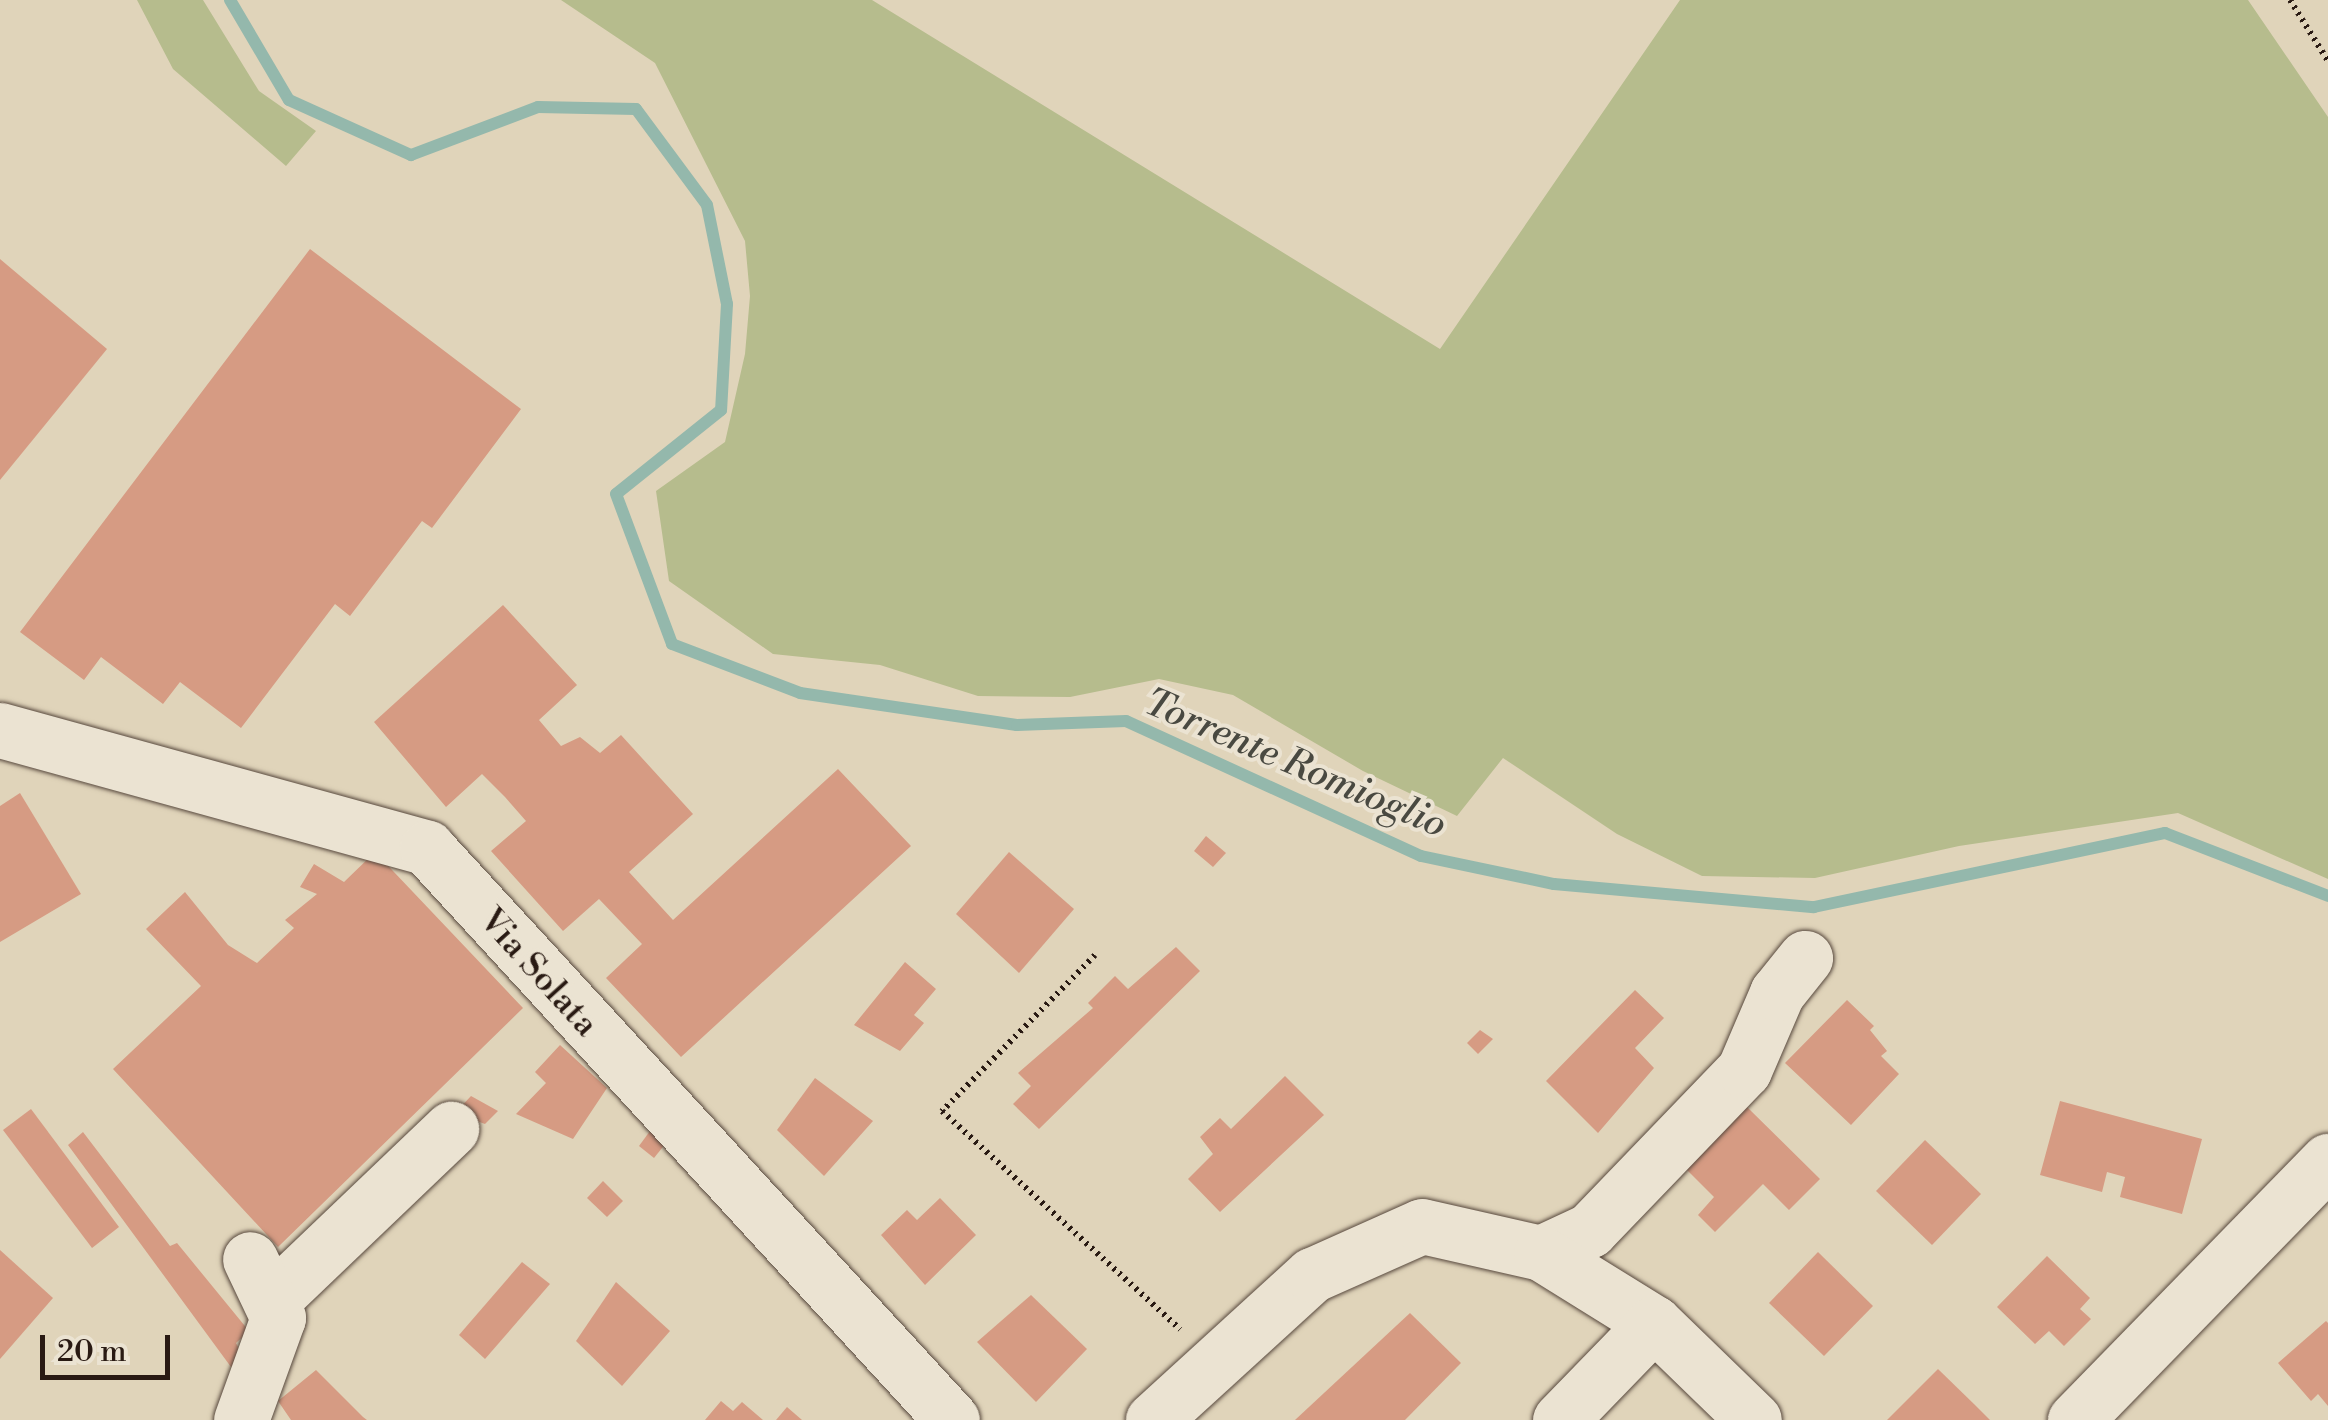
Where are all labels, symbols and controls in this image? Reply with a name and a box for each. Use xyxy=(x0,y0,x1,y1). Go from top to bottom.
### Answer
water label: Torrente Romioglio xyxy=(1137,680,1453,848)
street label: Via Solata xyxy=(470,900,606,1046)
scale bar xyxy=(45,1315,175,1377)
text: 20 m xyxy=(57,1333,126,1371)

